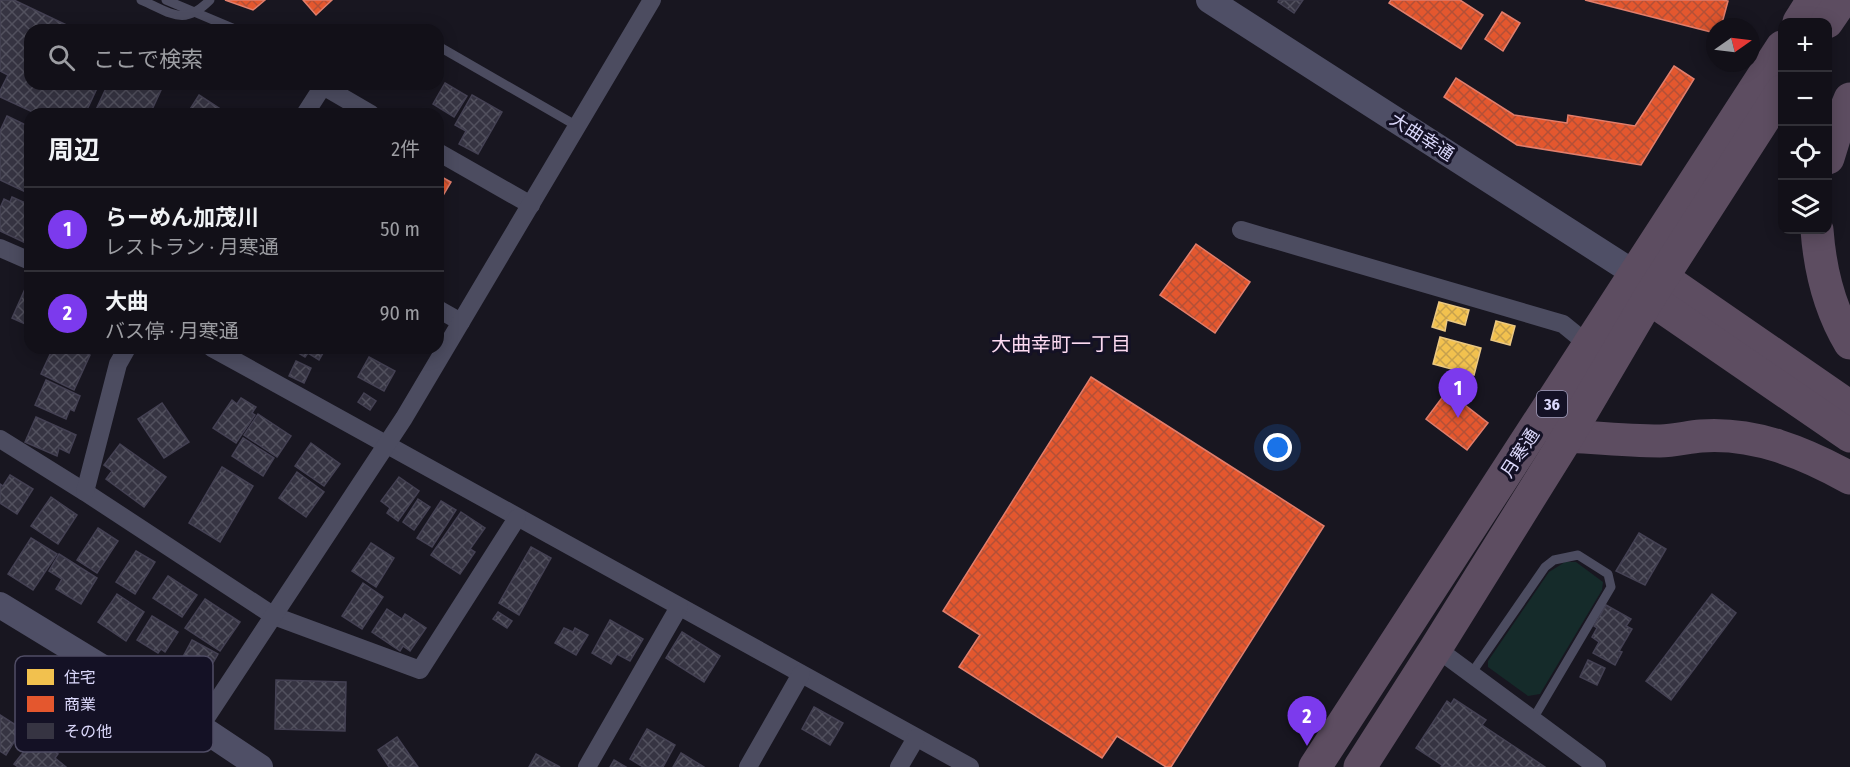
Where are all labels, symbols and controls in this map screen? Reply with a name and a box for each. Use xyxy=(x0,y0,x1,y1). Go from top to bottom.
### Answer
north arrow xyxy=(1706,18,1760,72)
map controls xyxy=(1778,18,1832,234)
button: + xyxy=(1778,18,1832,72)
search box xyxy=(24,24,444,90)
icon: search xyxy=(45,41,78,74)
text: ここで検索 xyxy=(93,46,203,73)
button: − xyxy=(1778,72,1832,126)
street label: 大曲幸通 xyxy=(1386,108,1458,166)
button: locate xyxy=(1778,126,1832,180)
text: 周辺 xyxy=(48,135,100,166)
text: 2件 xyxy=(391,137,420,161)
button: layers xyxy=(1778,180,1832,234)
text: らーめん加茂川 xyxy=(105,204,259,231)
text: 1 xyxy=(63,217,72,241)
text: 50 m xyxy=(380,217,420,241)
text: レストラン · 月寒通 xyxy=(105,235,279,259)
text: 大曲 xyxy=(105,288,149,315)
text: 2 xyxy=(63,301,72,325)
text: 90 m xyxy=(380,301,420,325)
text: バス停 · 月寒通 xyxy=(105,319,239,343)
district label: 大曲幸町一丁目 xyxy=(991,332,1131,356)
pin: 1 xyxy=(1438,368,1478,418)
road number: 36 xyxy=(1537,391,1567,417)
street label: 月寒通 xyxy=(1496,424,1544,482)
your location xyxy=(1263,433,1292,462)
legend xyxy=(15,656,213,752)
text: 住宅 xyxy=(64,668,96,687)
text: 商業 xyxy=(64,695,96,714)
pin: 2 xyxy=(1288,696,1326,746)
text: その他 xyxy=(64,722,112,741)

